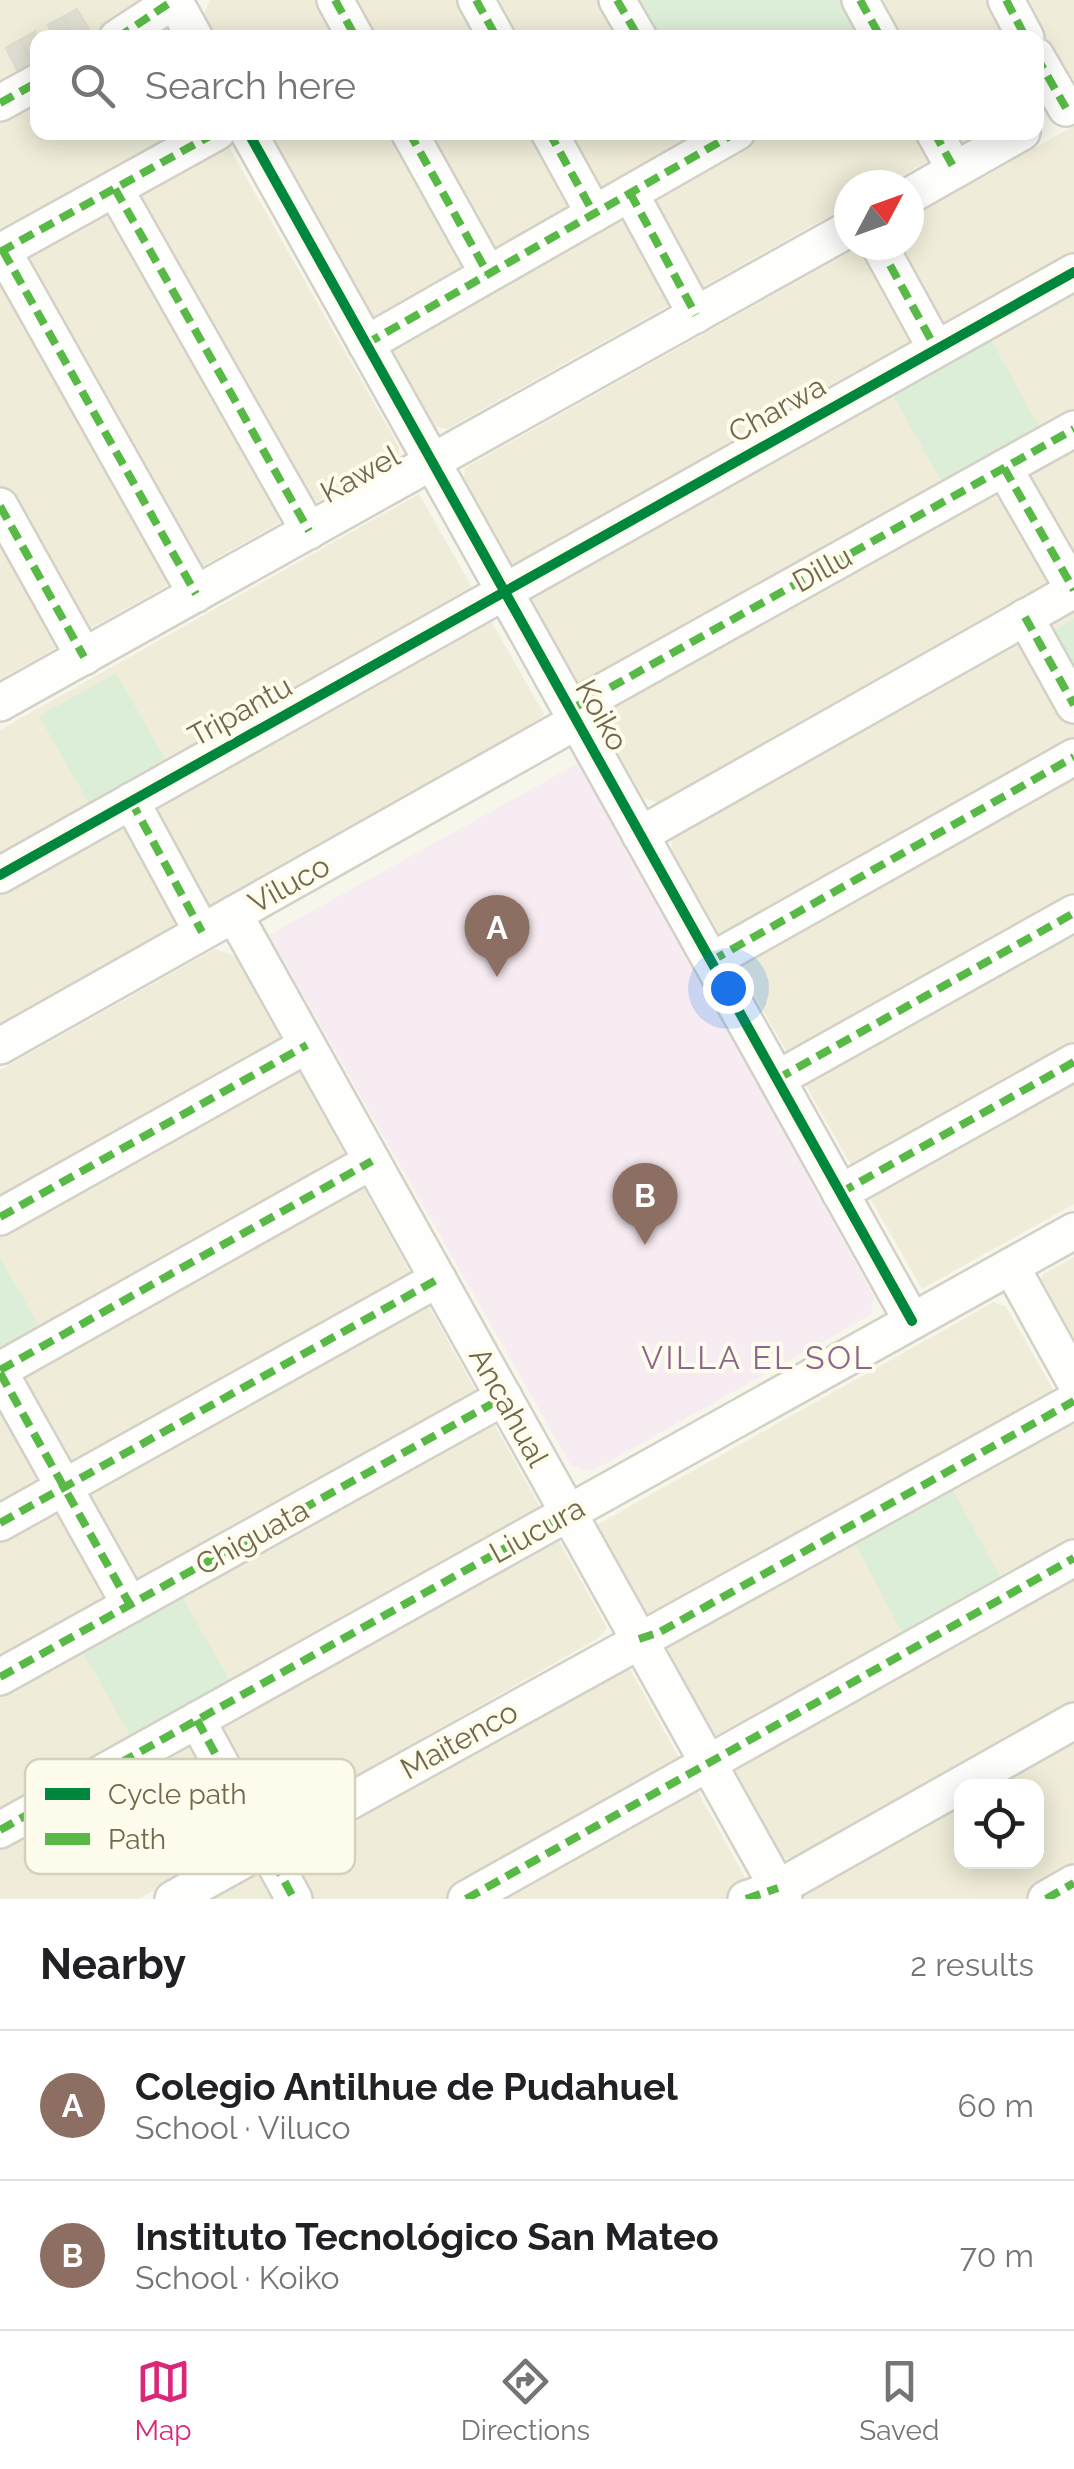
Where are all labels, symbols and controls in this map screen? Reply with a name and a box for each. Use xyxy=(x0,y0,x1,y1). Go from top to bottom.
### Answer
search box xyxy=(30,30,1044,140)
icon: search xyxy=(65,58,120,113)
text: Search here xyxy=(145,63,356,108)
north arrow xyxy=(834,170,924,260)
street label: Charwa xyxy=(722,368,832,450)
street label: Kawel xyxy=(314,438,406,510)
street label: Dillu xyxy=(786,539,858,599)
street label: Tripantu xyxy=(182,668,298,754)
street label: Koiko xyxy=(568,673,636,757)
street label: Viluco xyxy=(242,848,336,920)
pin: A xyxy=(464,894,530,977)
your location xyxy=(703,963,754,1014)
pin: B xyxy=(612,1162,678,1245)
district label: VILLA EL SOL xyxy=(641,1339,875,1376)
street label: Ancahual xyxy=(462,1341,556,1473)
street label: Liucura xyxy=(483,1490,591,1570)
street label: Chiguata xyxy=(189,1492,315,1582)
street label: Maitenco xyxy=(394,1694,524,1786)
legend xyxy=(25,1759,355,1874)
text: Cycle path xyxy=(108,1778,247,1811)
map controls xyxy=(954,1779,1044,1869)
button: locate xyxy=(954,1779,1044,1869)
text: Path xyxy=(108,1823,166,1856)
text: Nearby xyxy=(40,1940,186,1989)
text: 2 results xyxy=(910,1946,1034,1983)
text: Colegio Antilhue de Pudahuel xyxy=(135,2064,678,2109)
text: A xyxy=(62,2087,83,2124)
text: 60 m xyxy=(958,2087,1034,2124)
text: School · Viluco xyxy=(135,2109,351,2146)
text: Instituto Tecnológico San Mateo xyxy=(135,2214,719,2259)
text: B xyxy=(62,2237,83,2274)
text: 70 m xyxy=(960,2237,1034,2274)
text: School · Koiko xyxy=(135,2259,340,2296)
tab: Map xyxy=(135,2354,192,2447)
tab: Directions xyxy=(461,2354,590,2447)
tab: Saved xyxy=(859,2354,939,2447)

